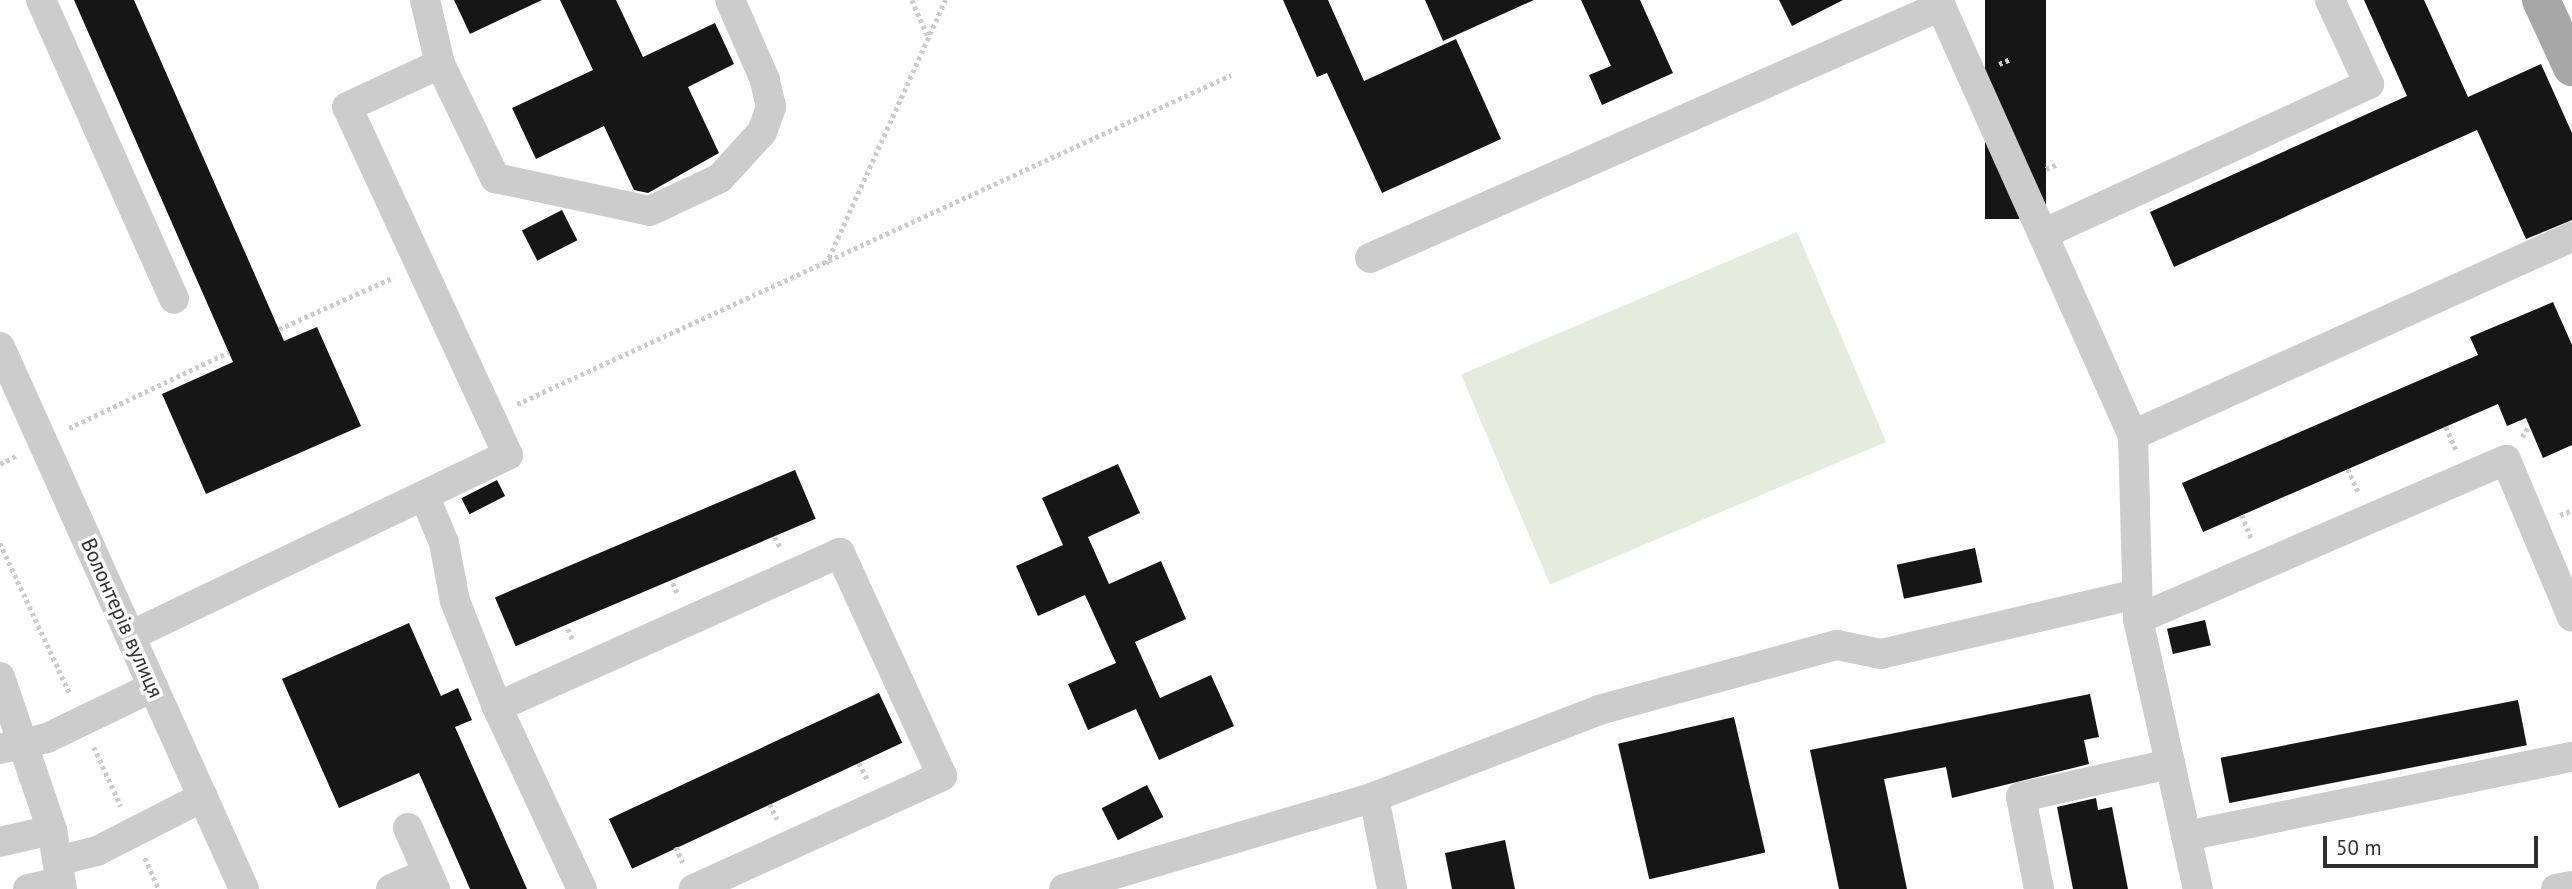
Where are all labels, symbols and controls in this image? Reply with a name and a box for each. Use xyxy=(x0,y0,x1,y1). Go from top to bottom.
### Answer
street label: Волонтерів вулиця xyxy=(76,534,168,702)
scale bar xyxy=(2327,822,2542,866)
text: 50 m xyxy=(2336,834,2382,861)

